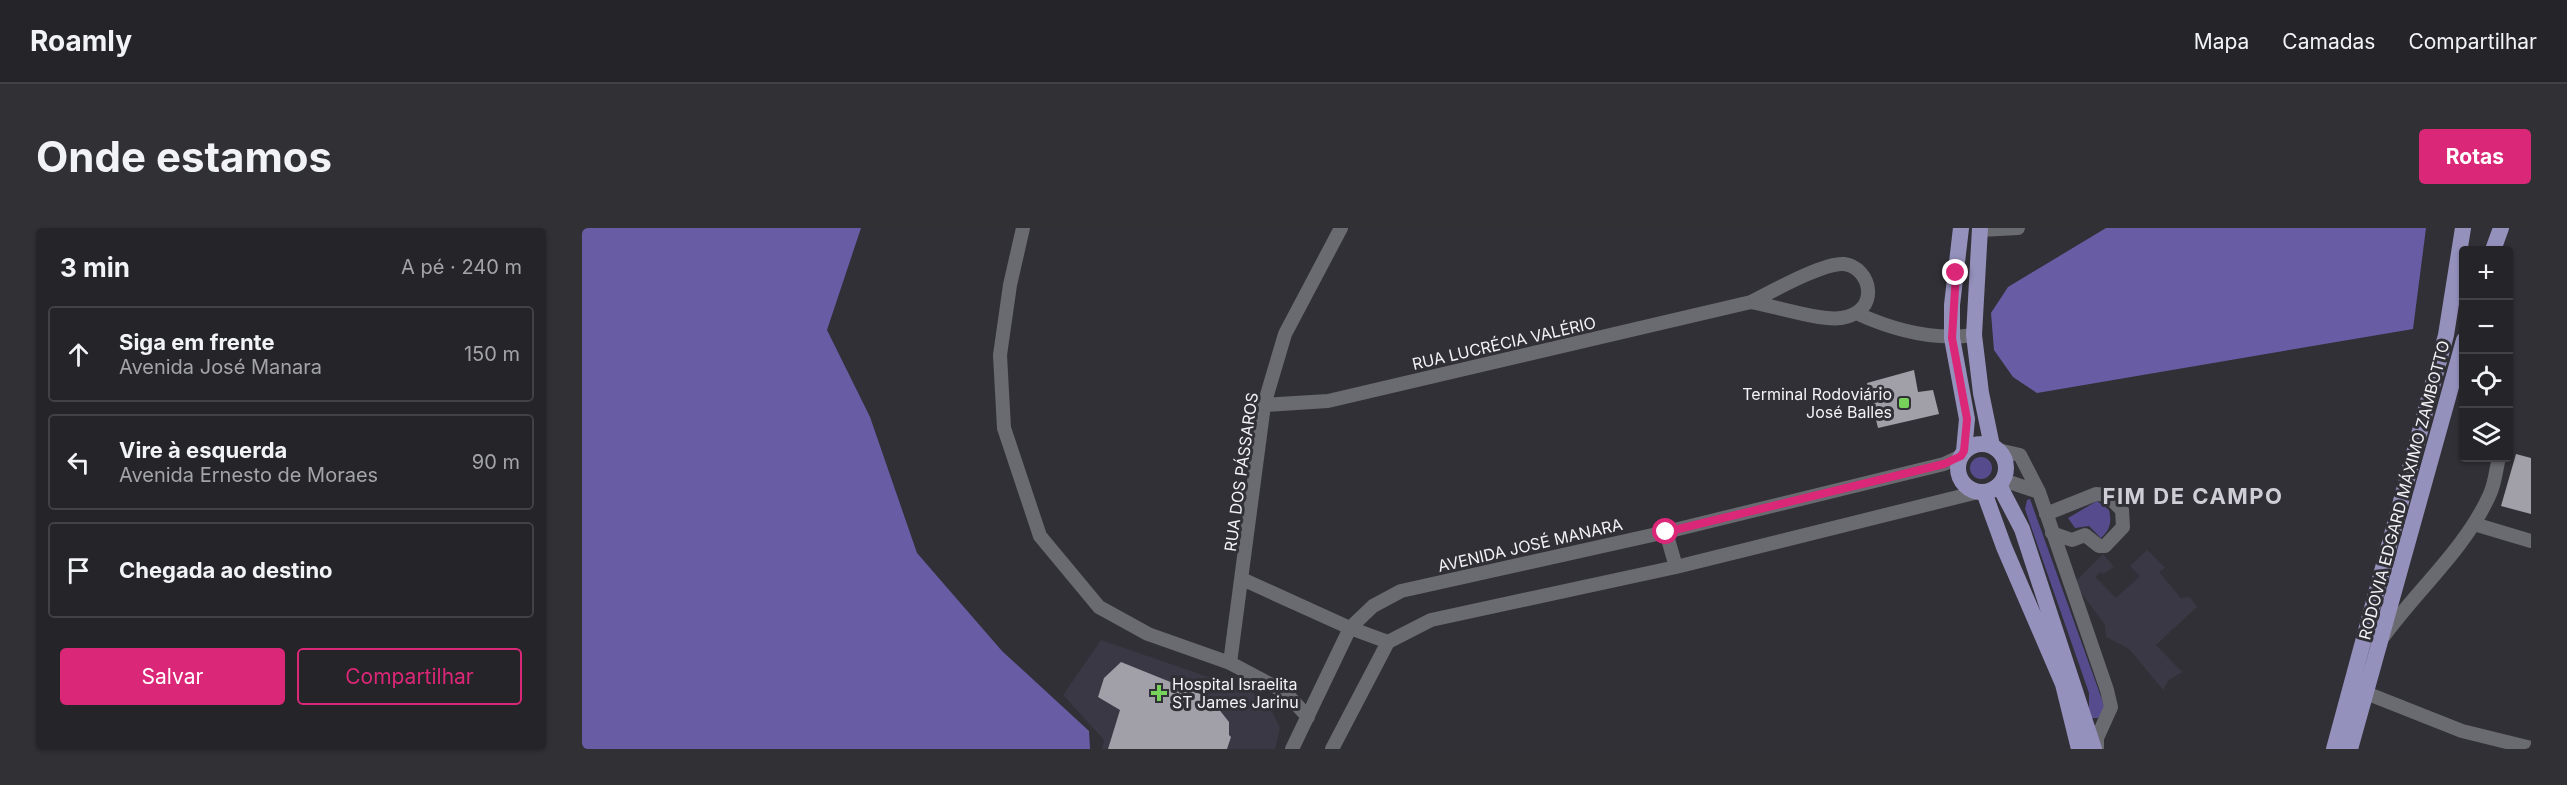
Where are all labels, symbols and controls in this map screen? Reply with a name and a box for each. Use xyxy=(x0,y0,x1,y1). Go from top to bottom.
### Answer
text: Roamly xyxy=(30,24,132,58)
text: Mapa xyxy=(2194,29,2249,54)
text: Camadas xyxy=(2282,29,2375,54)
text: Compartilhar xyxy=(2408,29,2537,54)
button: Rotas xyxy=(2419,129,2531,184)
text: Onde estamos xyxy=(36,131,332,182)
map controls xyxy=(2459,246,2513,462)
button: + xyxy=(2459,246,2513,300)
text: 3 min xyxy=(60,252,130,283)
text: A pé · 240 m xyxy=(401,255,522,279)
route end xyxy=(1942,259,1968,285)
button: − xyxy=(2459,300,2513,354)
street label: RUA LUCRÉCIA VALÉRIO xyxy=(1410,312,1598,374)
text: Siga em frente xyxy=(119,329,275,355)
icon: ahead xyxy=(62,338,95,371)
street label: RODOVIA EDGARD MÁXIMO ZAMBOTTO xyxy=(2354,338,2454,642)
text: 150 m xyxy=(464,342,520,366)
button: locate xyxy=(2459,354,2513,408)
text: Avenida José Manara xyxy=(119,355,322,379)
place label: Terminal Rodoviário José Balles xyxy=(1742,384,1892,422)
street label: RUA DOS PÁSSAROS xyxy=(1220,391,1262,553)
marker: Terminal Rodoviário José Balles xyxy=(1897,396,1911,410)
button: layers xyxy=(2459,408,2513,462)
text: Vire à esquerda xyxy=(119,437,287,463)
icon: left xyxy=(62,446,95,479)
text: 90 m xyxy=(472,450,520,474)
text: Avenida Ernesto de Moraes xyxy=(119,463,378,487)
district label: FIM DE CAMPO xyxy=(2102,483,2284,509)
street label: AVENIDA JOSÉ MANARA xyxy=(1436,514,1624,576)
route start xyxy=(1652,518,1678,544)
icon: arrive xyxy=(62,554,95,587)
text: Chegada ao destino xyxy=(119,557,333,583)
button: Salvar xyxy=(60,648,285,705)
button: Compartilhar xyxy=(297,648,522,705)
place label: Hospital Israelita ST James Jarinu xyxy=(1172,674,1299,712)
marker: Hospital Israelita ST James Jarinu xyxy=(1150,684,1168,702)

